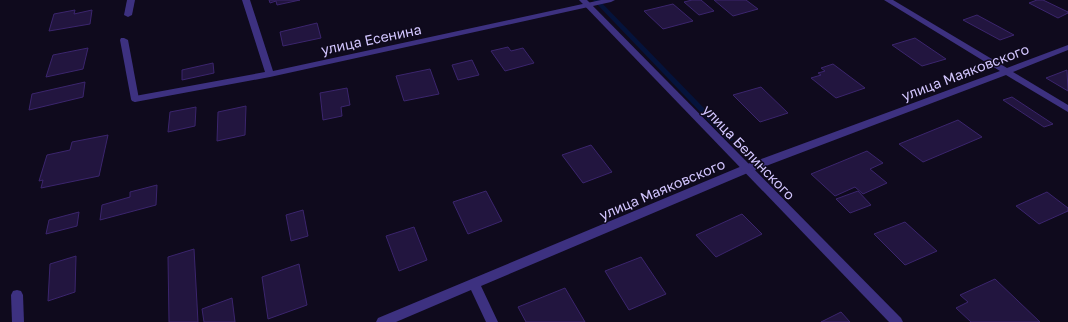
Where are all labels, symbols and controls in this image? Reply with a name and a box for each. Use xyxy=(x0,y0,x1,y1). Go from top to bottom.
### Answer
street label: улица Есенина xyxy=(319,20,423,58)
street label: улица Маяковского xyxy=(899,40,1031,104)
street label: улица Белинского xyxy=(699,101,799,203)
street label: улица Маяковского xyxy=(597,155,727,223)

